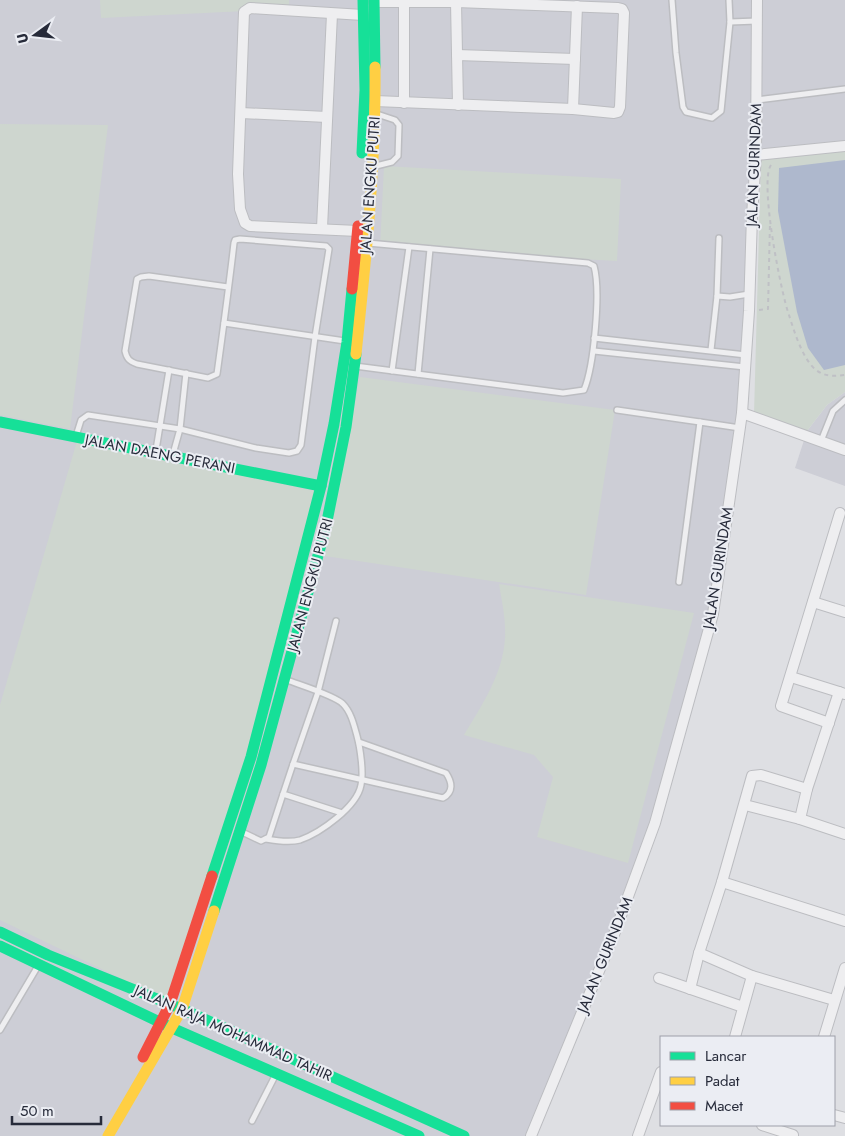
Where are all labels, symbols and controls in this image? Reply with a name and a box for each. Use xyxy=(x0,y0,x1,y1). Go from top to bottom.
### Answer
north arrow xyxy=(10,10,60,60)
text: U xyxy=(12,31,33,46)
street label: JALAN GURINDAM xyxy=(741,103,767,229)
street label: JALAN ENGKU PUTRI xyxy=(354,116,386,256)
street label: JALAN DAENG PERANI xyxy=(81,428,237,479)
street label: JALAN GURINDAM xyxy=(697,505,739,633)
street label: JALAN ENGKU PUTRI xyxy=(281,516,338,656)
street label: JALAN GURINDAM xyxy=(571,894,638,1018)
street label: JALAN RAJA MOHAMMAD TAHIR xyxy=(129,978,336,1087)
legend xyxy=(660,1036,835,1126)
text: Lancar xyxy=(705,1045,747,1067)
text: Padat xyxy=(705,1070,740,1092)
scale bar xyxy=(12,1094,101,1126)
text: Macet xyxy=(705,1095,743,1117)
text: 50 m xyxy=(20,1100,54,1122)

